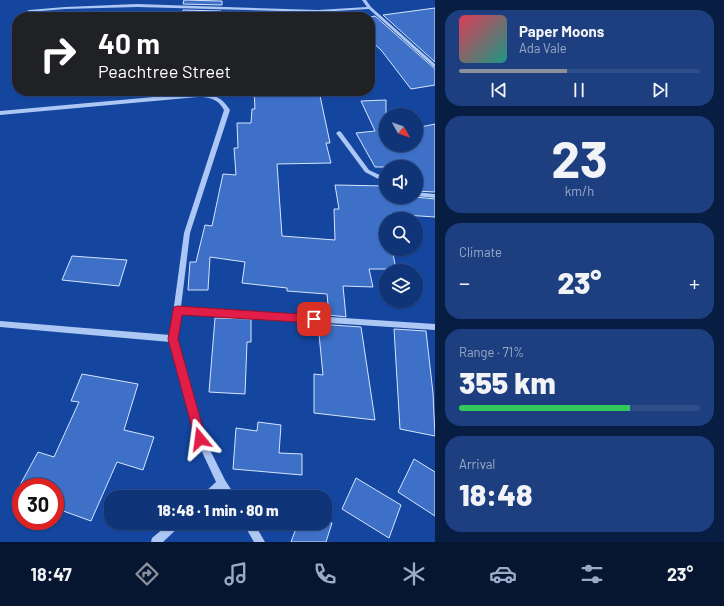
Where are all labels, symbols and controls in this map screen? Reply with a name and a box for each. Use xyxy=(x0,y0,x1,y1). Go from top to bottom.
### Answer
text: Paper Moons xyxy=(519,22,604,40)
text: 40 m xyxy=(98,26,160,60)
icon: right xyxy=(32,28,84,80)
text: Ada Vale xyxy=(519,40,567,56)
text: Peachtree Street xyxy=(98,60,231,82)
icon: previous xyxy=(488,79,510,101)
icon: pause xyxy=(568,79,590,101)
icon: next xyxy=(649,79,671,101)
north arrow xyxy=(379,108,423,152)
map controls xyxy=(379,108,423,308)
text: 23 xyxy=(551,126,608,188)
button: sound xyxy=(379,160,423,204)
text: km/h xyxy=(565,183,594,199)
button: search xyxy=(379,212,423,256)
text: Climate xyxy=(459,244,502,260)
button: layers xyxy=(379,264,423,308)
text: 23° xyxy=(557,264,602,300)
text: − xyxy=(459,269,470,295)
text: + xyxy=(689,269,700,295)
pin xyxy=(297,302,331,336)
icon: arrive xyxy=(303,308,325,330)
text: Range · 71% xyxy=(459,344,524,360)
text: 355 km xyxy=(459,364,556,400)
position arrow xyxy=(179,418,221,460)
text: Arrival xyxy=(459,456,495,472)
text: 18:48 xyxy=(459,476,533,512)
speed limit sign: 30 xyxy=(12,478,64,530)
text: 18:48 · 1 min · 80 m xyxy=(157,501,279,519)
icon: directions xyxy=(133,560,161,588)
icon: music xyxy=(222,560,250,588)
icon: phone xyxy=(311,560,339,588)
icon: climate xyxy=(400,560,428,588)
icon: car xyxy=(489,560,517,588)
icon: filters xyxy=(578,560,606,588)
text: 18:47 xyxy=(31,563,72,585)
text: 23° xyxy=(667,563,693,585)

